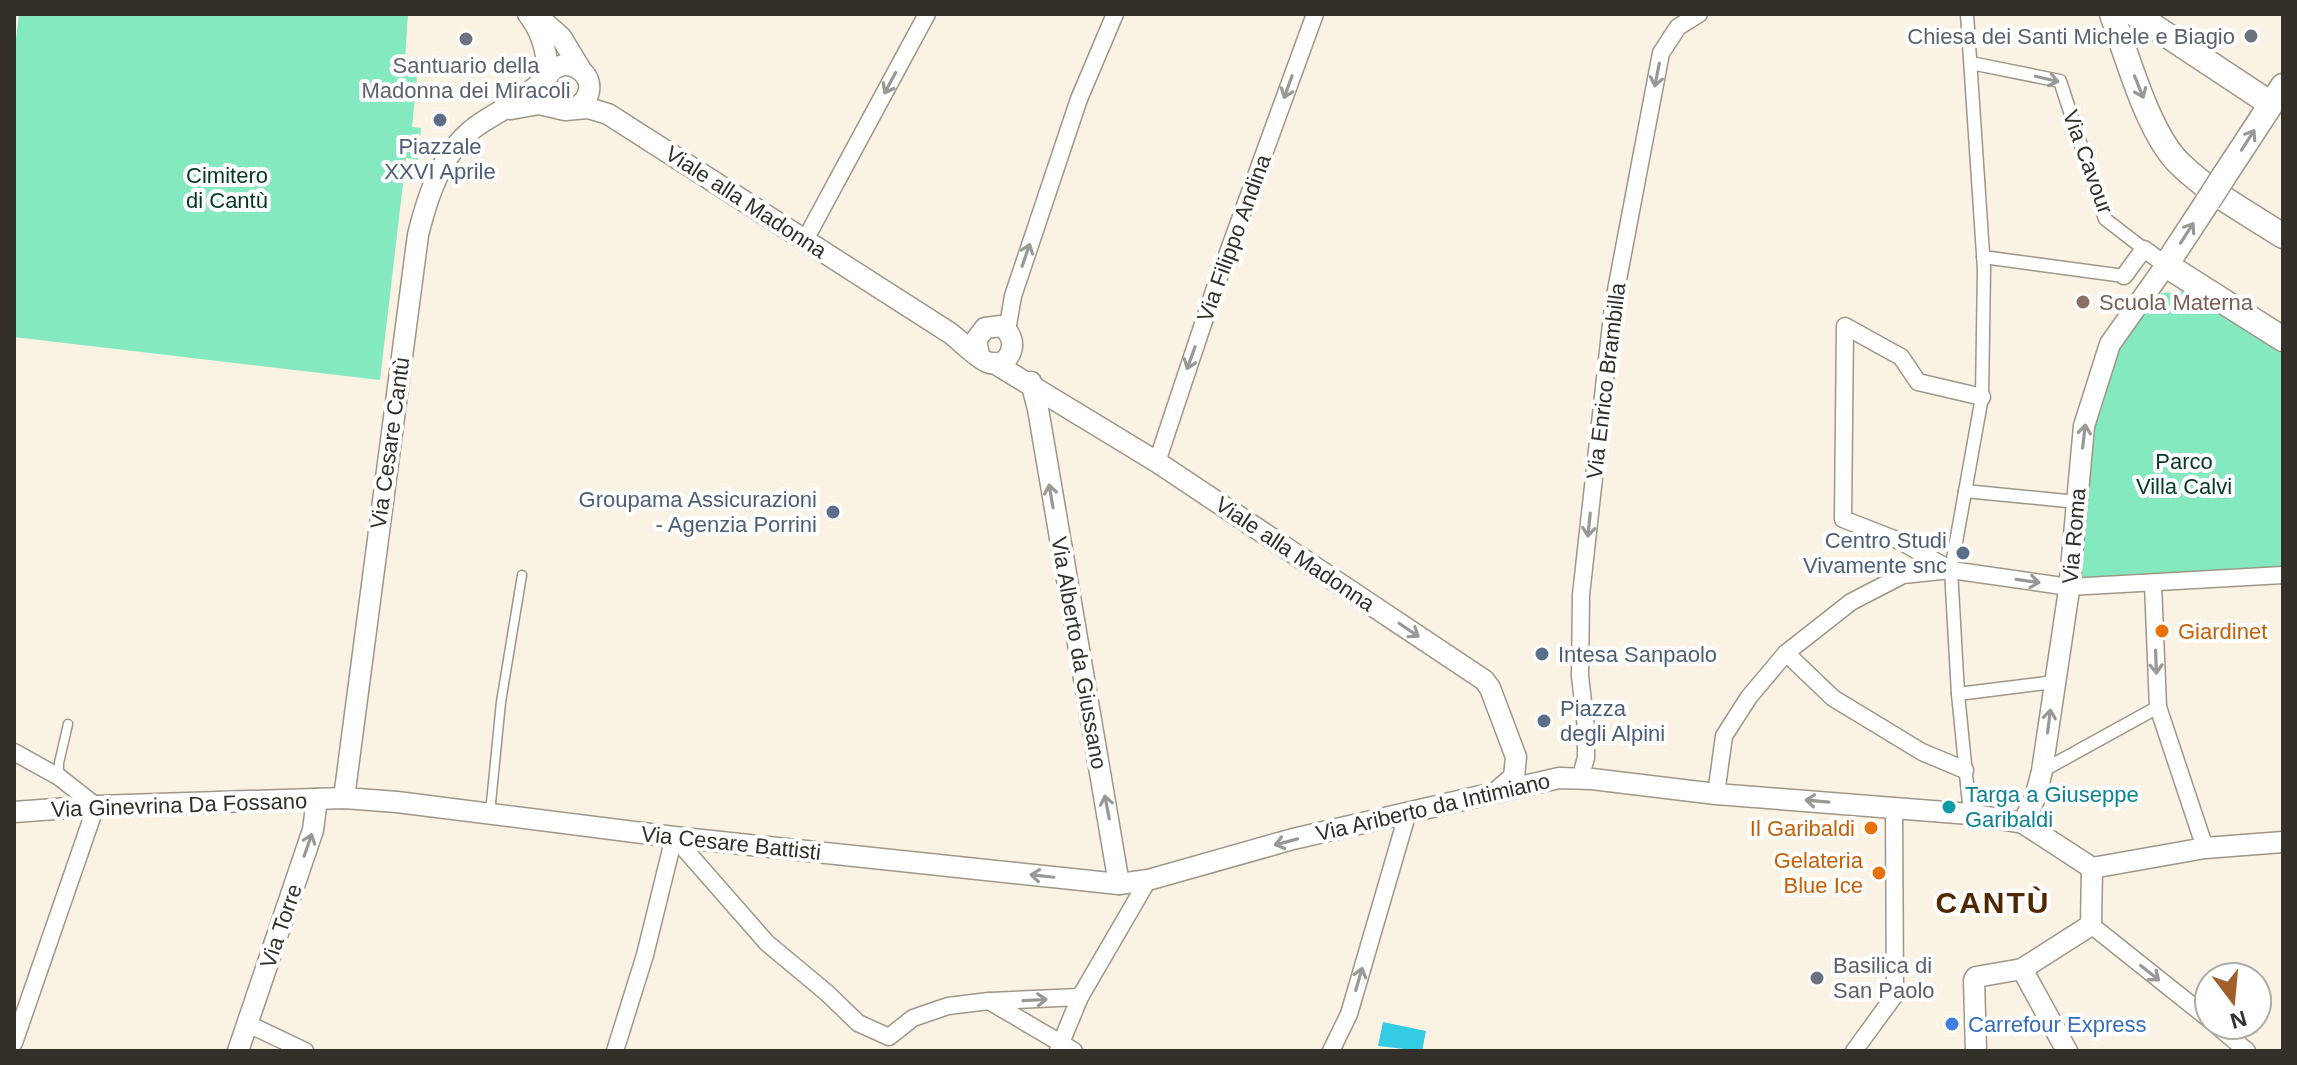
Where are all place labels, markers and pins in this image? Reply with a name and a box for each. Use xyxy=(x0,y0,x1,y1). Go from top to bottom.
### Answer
place label: Chiesa dei Santi Michele e Biagio xyxy=(1907,24,2235,49)
marker: Chiesa dei Santi Michele e Biagio xyxy=(2242,27,2260,45)
marker: Santuario della Madonna dei Miracoli xyxy=(457,30,475,48)
place label: Santuario della Madonna dei Miracoli xyxy=(361,53,571,103)
marker: Piazzale XXVI Aprile xyxy=(431,111,449,129)
place label: Piazzale XXVI Aprile xyxy=(384,134,496,184)
place label: Scuola Materna xyxy=(2099,290,2254,315)
marker: Scuola Materna xyxy=(2074,293,2092,311)
place label: Groupama Assicurazioni - Agenzia Porrini xyxy=(579,487,817,537)
marker: Groupama Assicurazioni - Agenzia Porrini xyxy=(824,503,842,521)
place label: Centro Studi Vivamente snc xyxy=(1803,528,1947,578)
marker: Centro Studi Vivamente snc xyxy=(1954,544,1972,562)
place label: Giardinet xyxy=(2178,619,2267,644)
marker: Giardinet xyxy=(2153,622,2171,640)
place label: Intesa Sanpaolo xyxy=(1558,642,1717,667)
marker: Intesa Sanpaolo xyxy=(1533,645,1551,663)
place label: Piazza degli Alpini xyxy=(1560,696,1665,746)
marker: Piazza degli Alpini xyxy=(1535,712,1553,730)
place label: Targa a Giuseppe Garibaldi xyxy=(1965,782,2139,832)
marker: Targa a Giuseppe Garibaldi xyxy=(1940,798,1958,816)
place label: Il Garibaldi xyxy=(1750,816,1855,841)
marker: Il Garibaldi xyxy=(1862,819,1880,837)
place label: Gelateria Blue Ice xyxy=(1774,848,1864,898)
marker: Gelateria Blue Ice xyxy=(1870,864,1888,882)
place label: Basilica di San Paolo xyxy=(1833,953,1935,1003)
marker: Basilica di San Paolo xyxy=(1808,969,1826,987)
place label: Carrefour Express xyxy=(1968,1012,2147,1037)
marker: Carrefour Express xyxy=(1943,1015,1961,1033)

